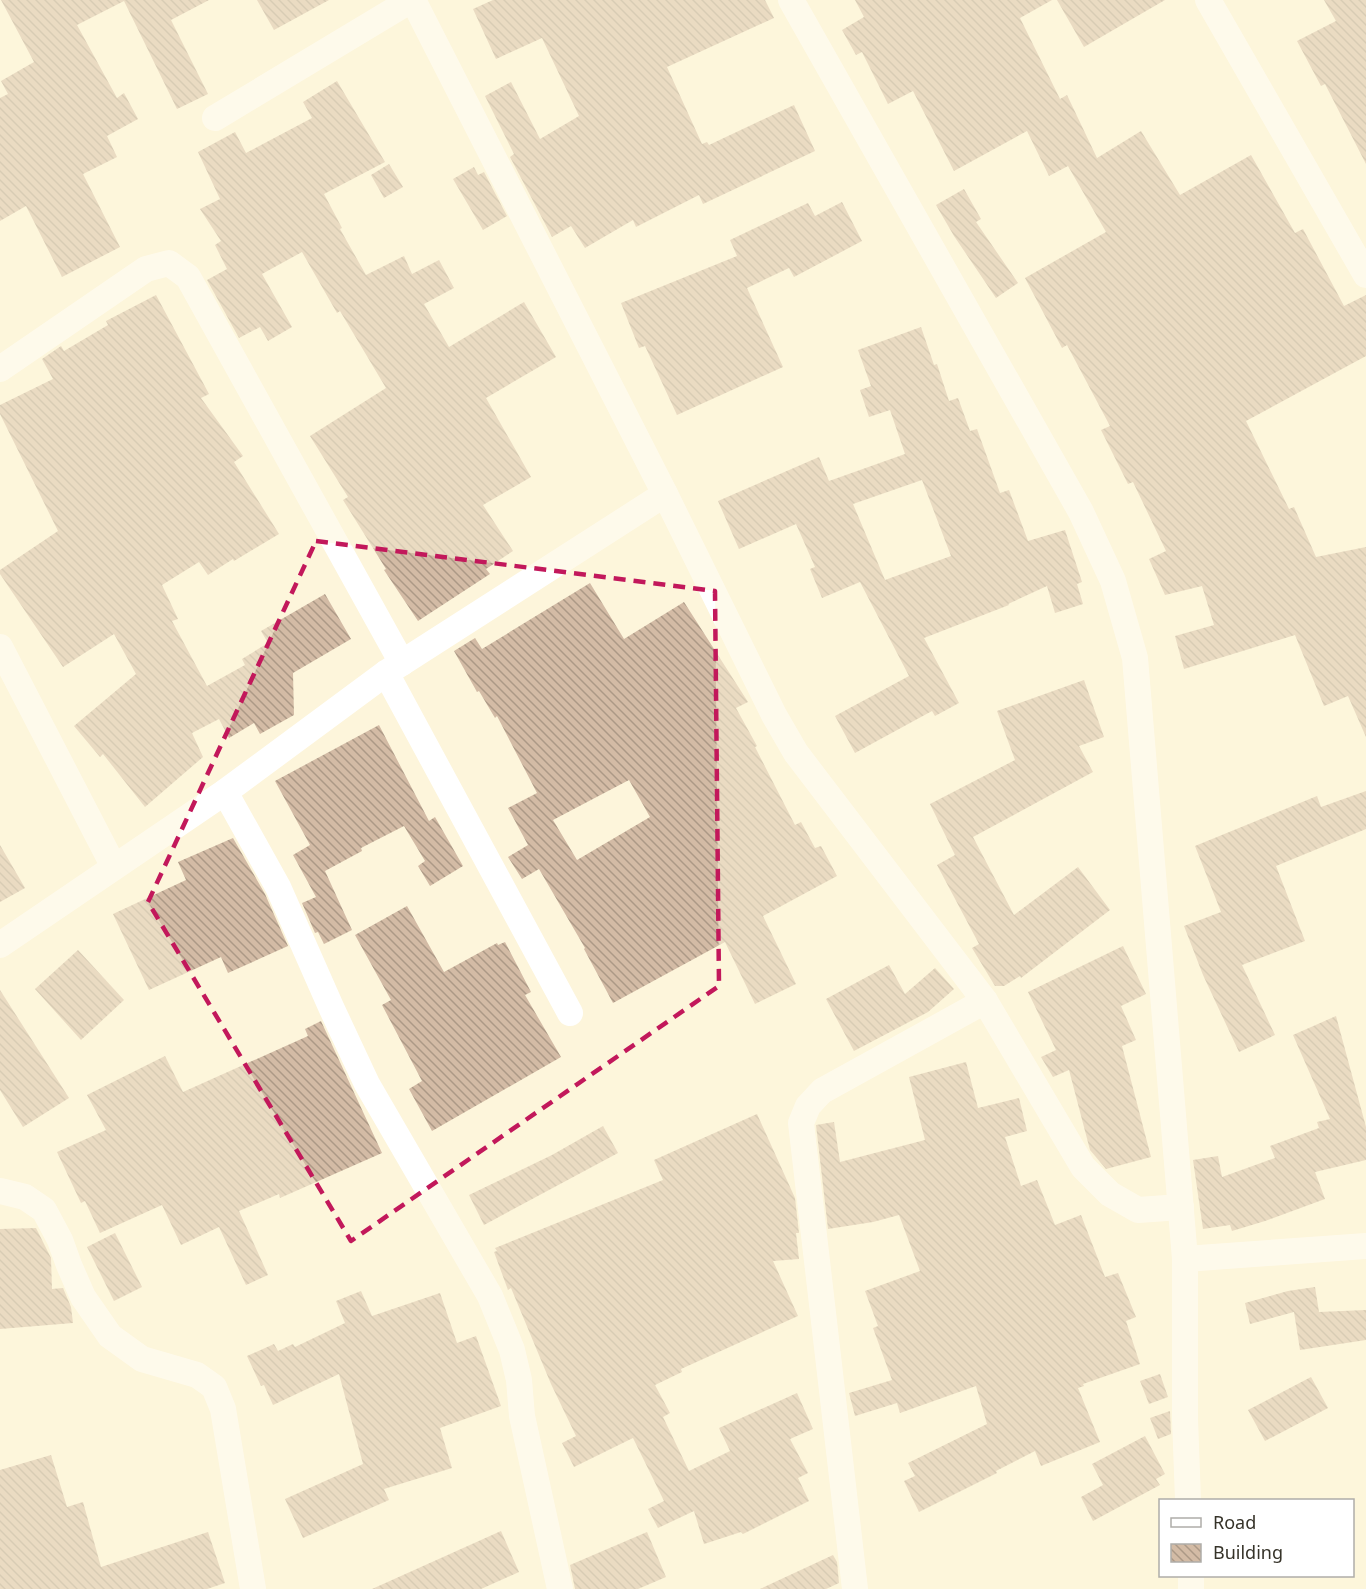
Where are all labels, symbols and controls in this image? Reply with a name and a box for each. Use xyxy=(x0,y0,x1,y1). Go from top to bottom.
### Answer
legend xyxy=(1159,1499,1354,1577)
text: Road xyxy=(1213,1510,1256,1534)
text: Building xyxy=(1213,1540,1283,1564)

